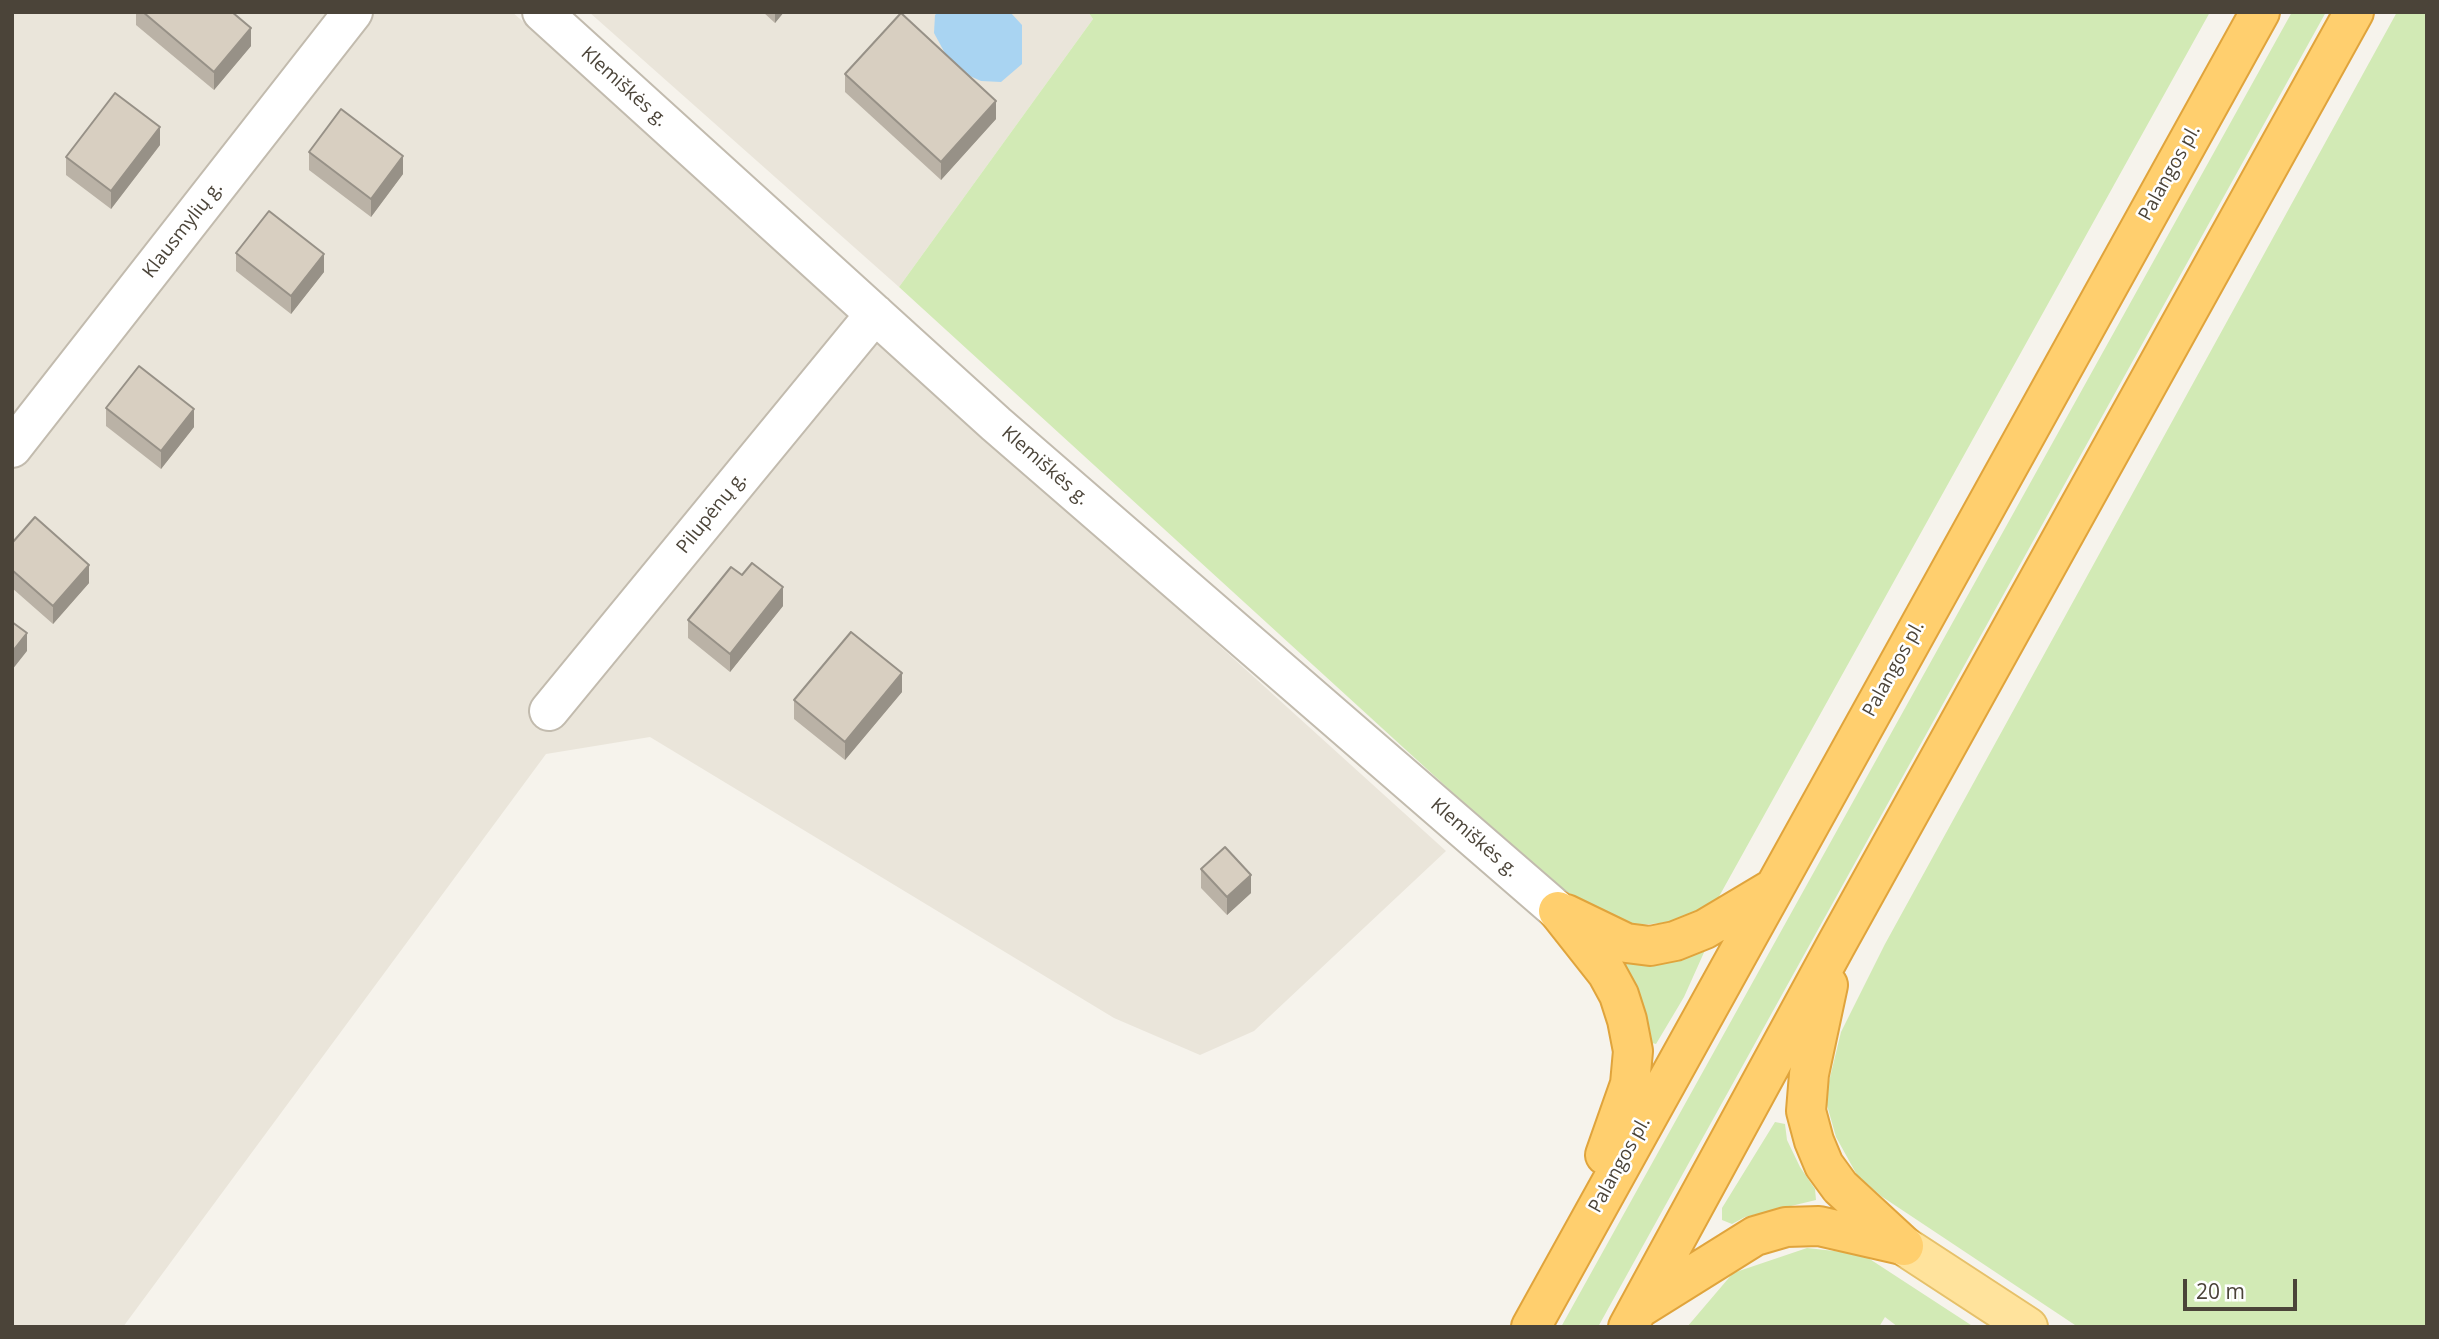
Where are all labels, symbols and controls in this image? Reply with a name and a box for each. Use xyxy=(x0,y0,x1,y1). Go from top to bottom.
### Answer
street label: Klemiškės g. xyxy=(576,42,672,132)
street label: Palangos pl. xyxy=(2134,121,2206,225)
street label: Klausmylių g. xyxy=(138,177,228,283)
street label: Klemiškės g. xyxy=(997,422,1093,510)
street label: Pilupėnų g. xyxy=(672,468,752,558)
street label: Palangos pl. xyxy=(1858,617,1930,721)
street label: Klemiškės g. xyxy=(1426,794,1522,882)
street label: Palangos pl. xyxy=(1584,1113,1656,1217)
scale bar xyxy=(2187,1266,2301,1310)
text: 20 m xyxy=(2196,1277,2245,1305)

